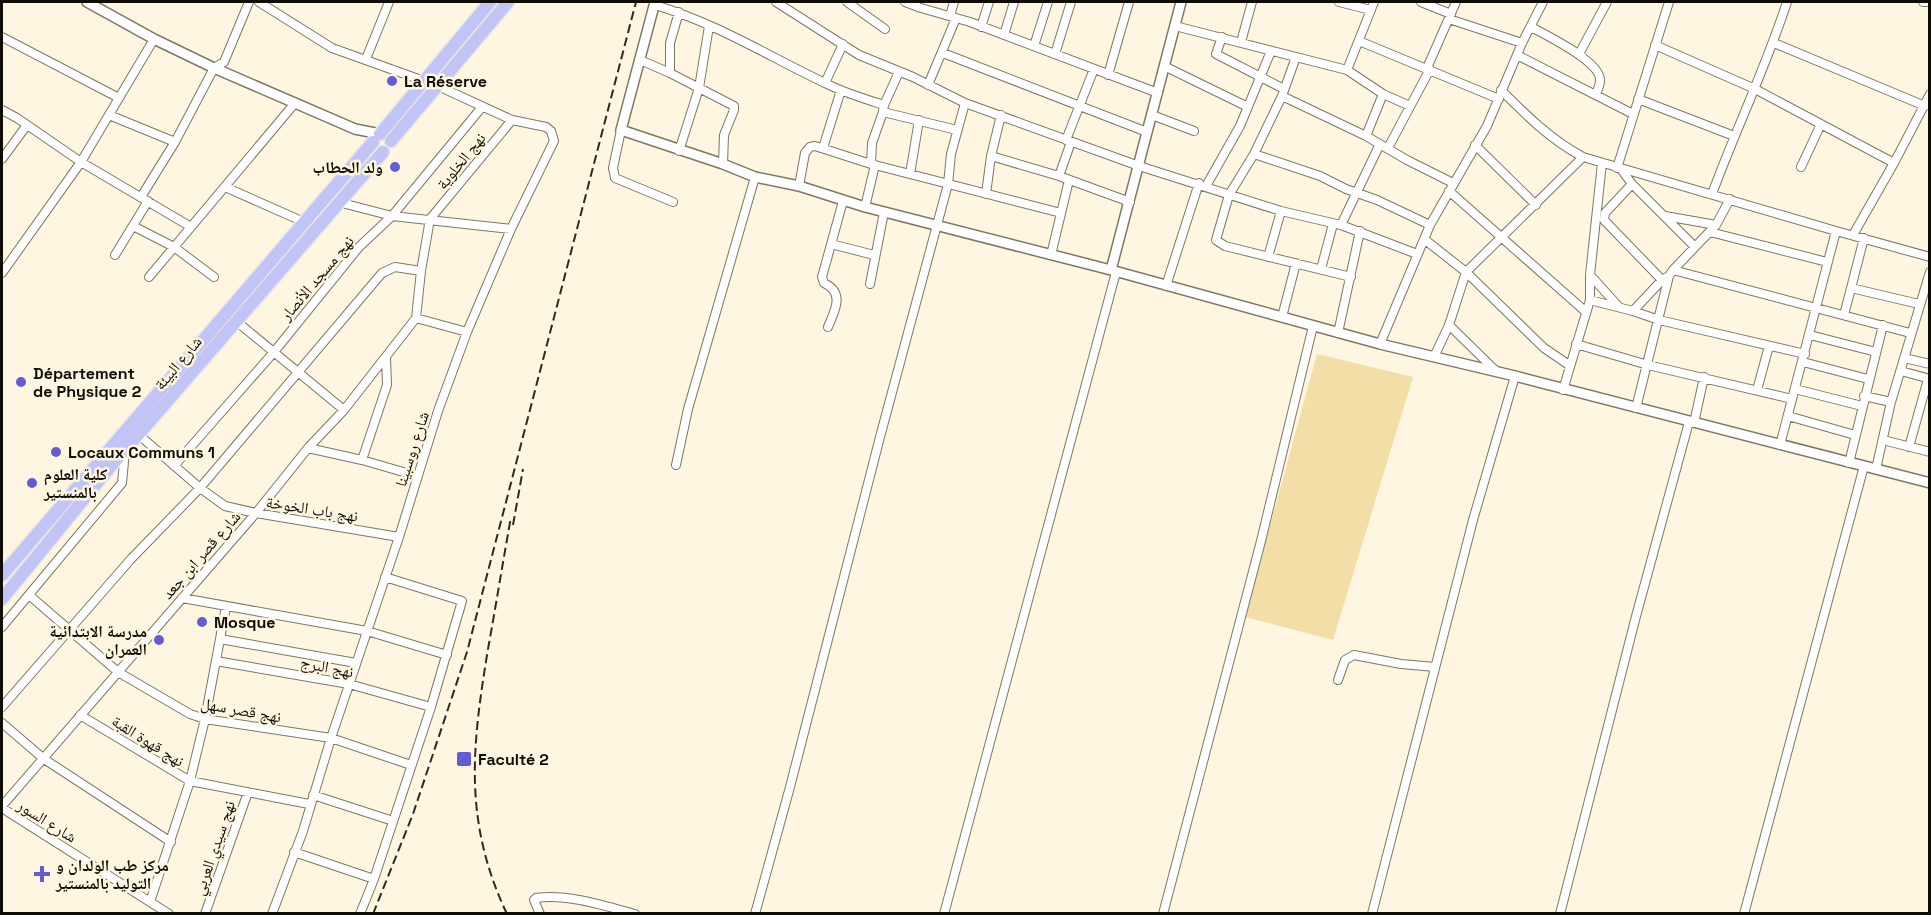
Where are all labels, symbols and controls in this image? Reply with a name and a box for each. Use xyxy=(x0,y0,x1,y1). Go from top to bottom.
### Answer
place label: La Réserve xyxy=(404,71,487,92)
marker: La Réserve xyxy=(385,74,399,88)
street label: نهج الخلوية xyxy=(432,128,490,194)
place label: ولد الحطاب xyxy=(312,157,383,178)
marker: ولد الحطاب xyxy=(388,160,402,174)
street label: نهج مسجد الأنصار xyxy=(275,231,359,326)
street label: شارع البيئة xyxy=(149,332,207,394)
place label: Département de Physique 2 xyxy=(33,363,141,402)
marker: Département de Physique 2 xyxy=(14,375,28,389)
street label: شارع روسبينا xyxy=(390,409,434,489)
place label: Locaux Communs 1 xyxy=(68,442,215,463)
marker: Locaux Communs 1 xyxy=(49,445,63,459)
place label: كلية العلوم بالمنستير xyxy=(43,464,107,503)
marker: كلية العلوم بالمنستير xyxy=(25,476,39,490)
street label: نهج باب الخوخة xyxy=(264,491,360,527)
street label: شارع قصر ابن جعد xyxy=(157,506,245,604)
place label: Mosque xyxy=(214,612,276,633)
marker: Mosque xyxy=(195,615,209,629)
place label: مدرسة الابتدائية العمران xyxy=(50,621,147,660)
marker: مدرسة الابتدائية العمران xyxy=(152,633,166,647)
street label: نهج البرج xyxy=(299,652,355,682)
street label: نهج قصر سهل xyxy=(199,693,283,727)
street label: نهج قهوة القبة xyxy=(108,710,188,772)
place label: Faculté 2 xyxy=(478,749,549,770)
marker: Faculté 2 xyxy=(455,750,473,768)
street label: شارع السور xyxy=(13,794,81,847)
street label: نهج سيدي العربي xyxy=(188,798,242,899)
place label: مركز طب الولدان و التوليد بالمنستير xyxy=(55,855,169,894)
marker: مركز طب الولدان و التوليد بالمنستير xyxy=(33,865,51,883)

